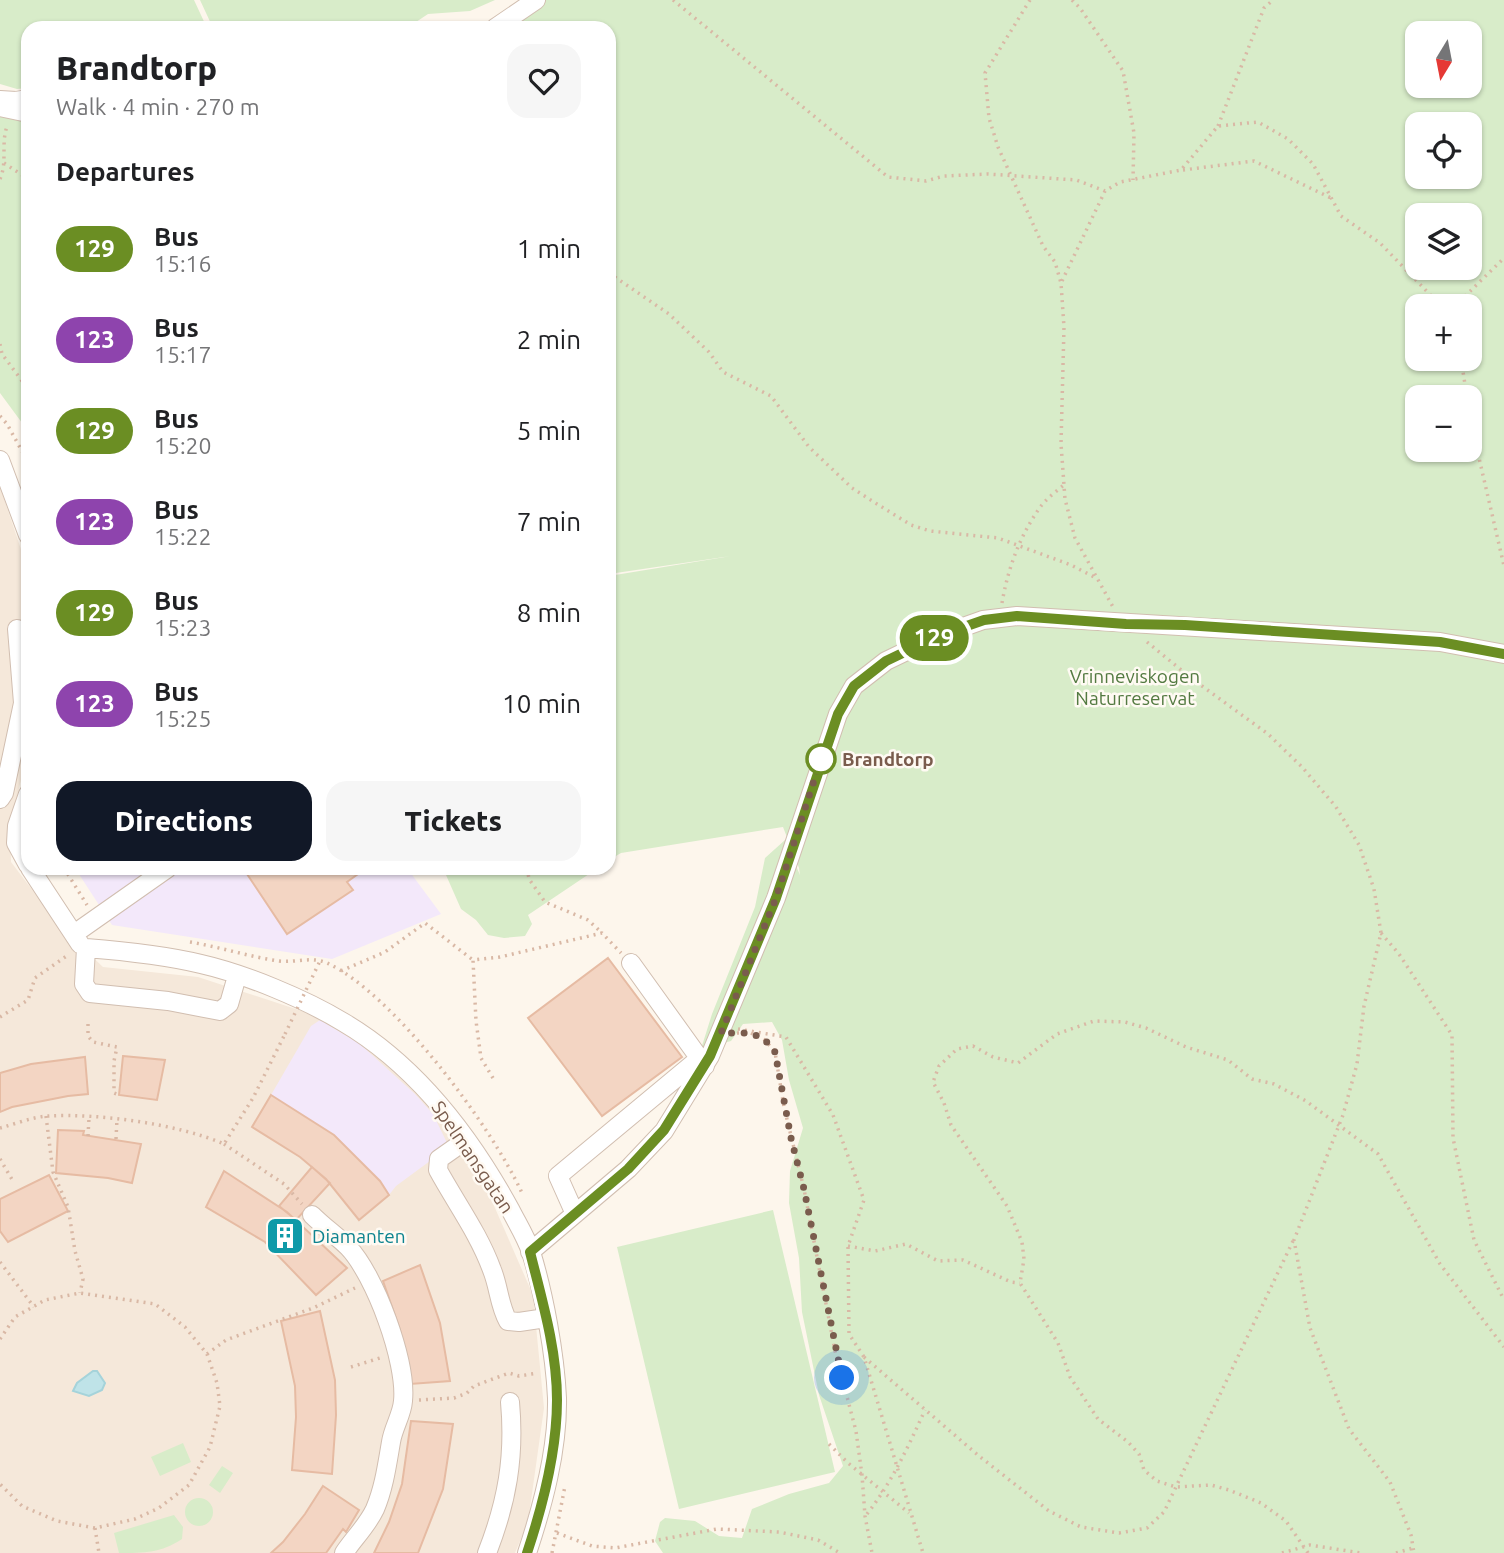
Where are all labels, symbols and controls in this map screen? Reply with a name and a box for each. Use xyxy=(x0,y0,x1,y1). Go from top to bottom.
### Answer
north arrow xyxy=(1405,21,1482,98)
map controls xyxy=(1405,21,1482,462)
button: heart xyxy=(507,44,581,118)
text: Brandtorp xyxy=(56,49,217,86)
text: Walk · 4 min · 270 m xyxy=(56,94,260,119)
button: locate xyxy=(1405,112,1482,189)
text: Departures xyxy=(56,157,194,186)
button: layers xyxy=(1405,203,1482,280)
text: Bus xyxy=(154,222,199,251)
text: 1 min xyxy=(517,234,581,263)
text: 129 xyxy=(74,235,115,262)
text: 15:16 xyxy=(154,251,212,276)
button: + xyxy=(1405,294,1482,371)
text: Bus xyxy=(154,313,199,342)
text: 2 min xyxy=(517,325,581,354)
text: 123 xyxy=(74,326,115,353)
text: 15:17 xyxy=(154,342,212,367)
button: − xyxy=(1405,385,1482,462)
text: Bus xyxy=(154,404,199,433)
text: 5 min xyxy=(517,416,581,445)
text: 129 xyxy=(74,417,115,444)
text: 15:20 xyxy=(154,433,212,458)
text: Bus xyxy=(154,495,199,524)
text: 7 min xyxy=(517,507,581,536)
text: 123 xyxy=(74,508,115,535)
text: 15:22 xyxy=(154,524,212,549)
text: Bus xyxy=(154,586,199,615)
text: 8 min xyxy=(517,598,581,627)
text: 129 xyxy=(74,599,115,626)
text: 15:23 xyxy=(154,615,212,640)
line badge: 129 xyxy=(894,615,974,661)
text: 129 xyxy=(914,624,954,651)
park label: Vrinneviskogen Naturreservat xyxy=(1070,665,1200,709)
text: Bus xyxy=(154,677,199,706)
text: 10 min xyxy=(502,689,581,718)
text: 123 xyxy=(74,690,115,717)
text: 15:25 xyxy=(154,706,212,731)
marker: Brandtorp xyxy=(806,744,836,774)
place label: Brandtorp xyxy=(842,748,934,770)
button: Directions xyxy=(56,781,312,861)
button: Tickets xyxy=(326,781,581,861)
street label: Spelmansgatan xyxy=(427,1097,519,1217)
building icon: Diamanten xyxy=(264,1215,306,1257)
place label: Diamanten xyxy=(312,1225,406,1247)
your location xyxy=(824,1360,859,1395)

